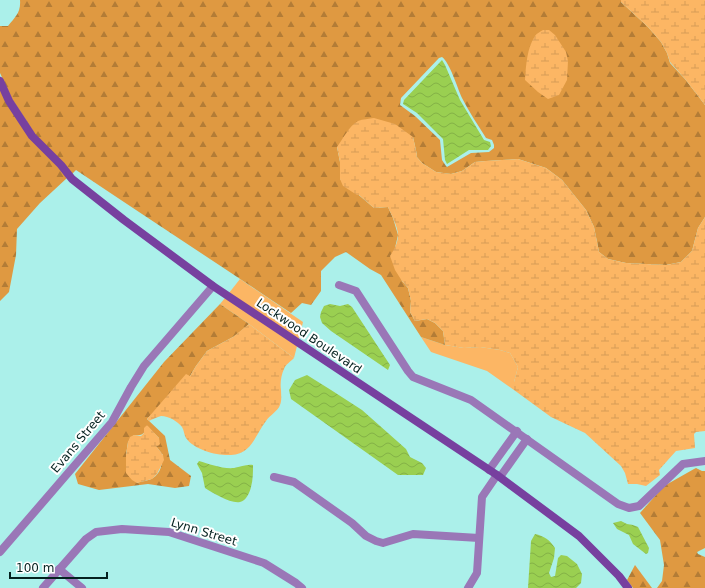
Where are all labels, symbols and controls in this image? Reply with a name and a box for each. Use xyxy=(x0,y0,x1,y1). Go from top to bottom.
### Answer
street label: Lockwood Boulevard xyxy=(254,296,364,376)
street label: Evans Street xyxy=(48,408,108,476)
street label: Lynn Street xyxy=(169,515,239,549)
scale bar xyxy=(10,554,107,580)
text: 100 m xyxy=(16,561,54,575)

